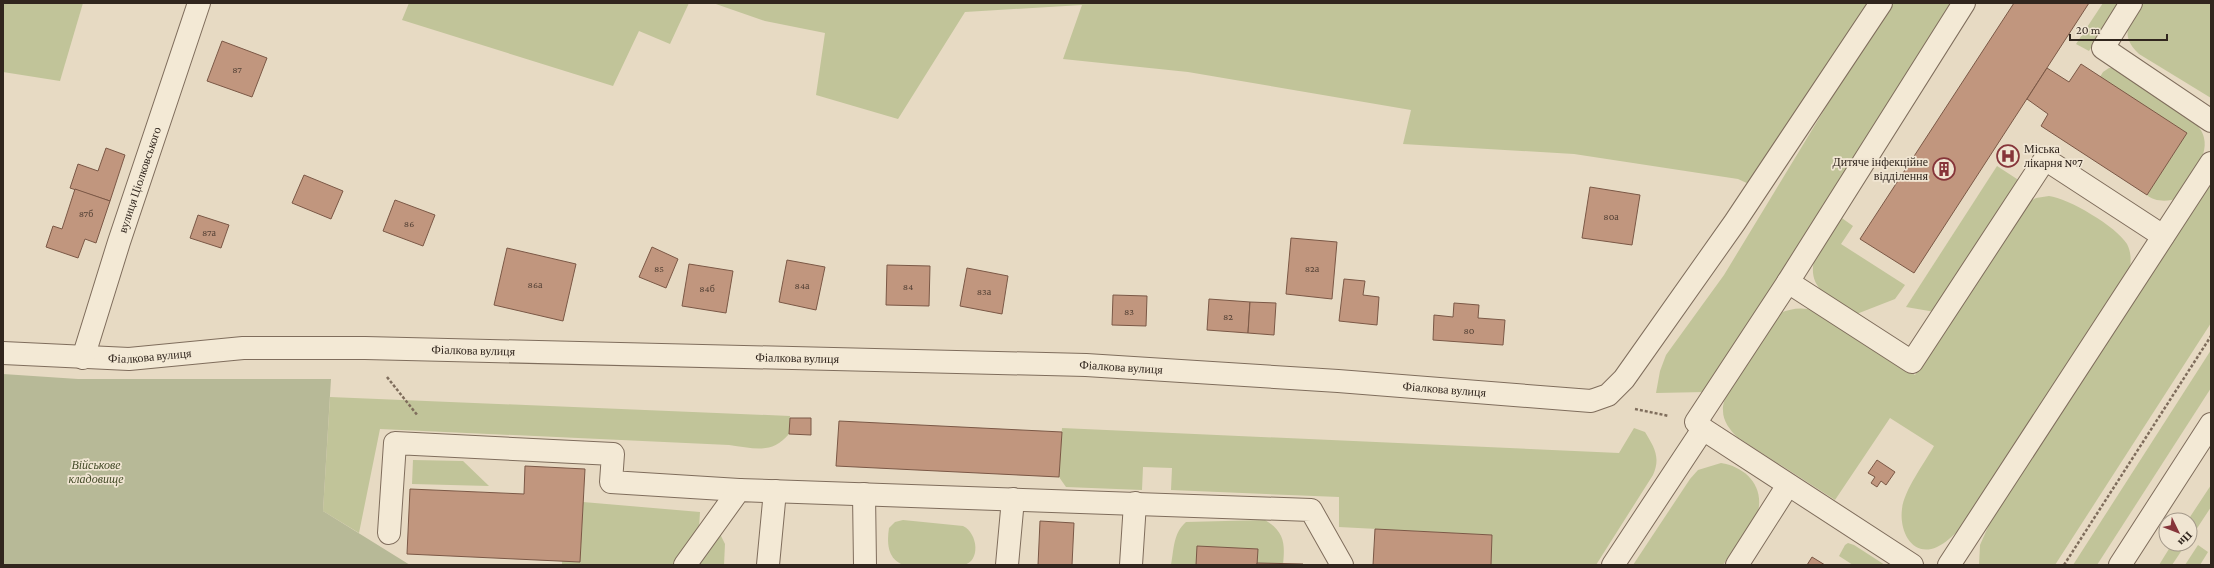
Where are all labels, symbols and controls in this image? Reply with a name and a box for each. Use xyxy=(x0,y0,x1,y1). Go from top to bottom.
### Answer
scale bar xyxy=(2070,16,2167,42)
text: 20 m xyxy=(2076,23,2101,37)
house number: 87 xyxy=(232,64,242,75)
street label: вулиця Ціолковського xyxy=(116,125,164,235)
place label: Міська лікарня №7 xyxy=(2024,142,2083,170)
hospital icon: Міська лікарня №7 xyxy=(1995,143,2021,169)
place label: Дитяче інфекційне відділення xyxy=(1833,155,1928,183)
building icon: Дитяче інфекційне відділення xyxy=(1931,156,1957,182)
house number: 87б xyxy=(79,208,93,219)
house number: 80а xyxy=(1603,211,1619,222)
house number: 86 xyxy=(404,218,414,229)
house number: 87а xyxy=(202,227,217,238)
house number: 85 xyxy=(654,263,664,274)
house number: 82а xyxy=(1305,263,1320,274)
house number: 86а xyxy=(528,279,543,290)
house number: 84а xyxy=(795,280,810,291)
house number: 84 xyxy=(903,281,913,292)
house number: 84б xyxy=(699,283,715,294)
house number: 83а xyxy=(977,286,992,297)
house number: 83 xyxy=(1124,306,1134,317)
house number: 82 xyxy=(1223,311,1233,322)
house number: 80 xyxy=(1463,325,1475,336)
street label: Фіалкова вулиця xyxy=(431,343,516,359)
street label: Фіалкова вулиця xyxy=(108,346,193,366)
street label: Фіалкова вулиця xyxy=(755,350,840,366)
street label: Фіалкова вулиця xyxy=(1079,358,1164,377)
street label: Фіалкова вулиця xyxy=(1402,379,1487,400)
park label: Військове кладовище xyxy=(68,458,124,486)
north arrow xyxy=(2158,512,2198,552)
text: Пн xyxy=(2175,529,2195,549)

